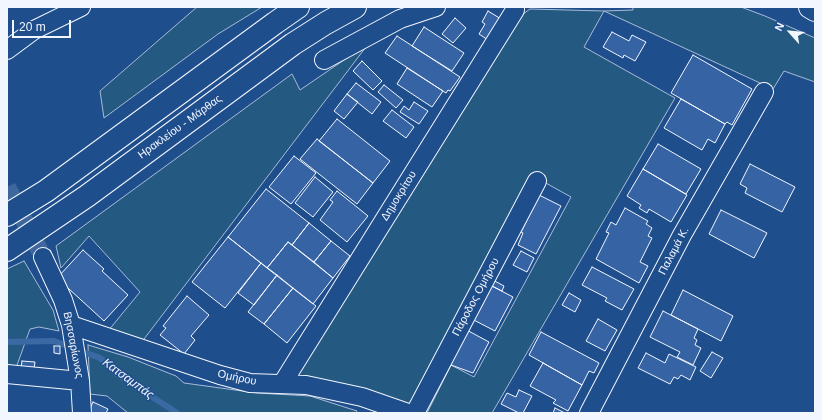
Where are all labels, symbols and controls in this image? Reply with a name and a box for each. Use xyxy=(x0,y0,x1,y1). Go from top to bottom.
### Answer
scale bar xyxy=(14,12,73,38)
north arrow xyxy=(770,12,810,52)
text: 20 m xyxy=(19,20,46,34)
text: N xyxy=(772,20,786,33)
street label: Ηρακλείου - Μάρθας xyxy=(136,92,224,162)
street label: Δημοκρίτου xyxy=(378,169,420,223)
street label: Παλαμά Κ. xyxy=(656,225,692,277)
street label: Πάροδος Ομήρου xyxy=(450,256,502,338)
street label: Βησσαρίωνος xyxy=(60,311,86,379)
water label: Κατσαμπάς xyxy=(99,355,157,403)
street label: Ομήρου xyxy=(216,367,258,389)

